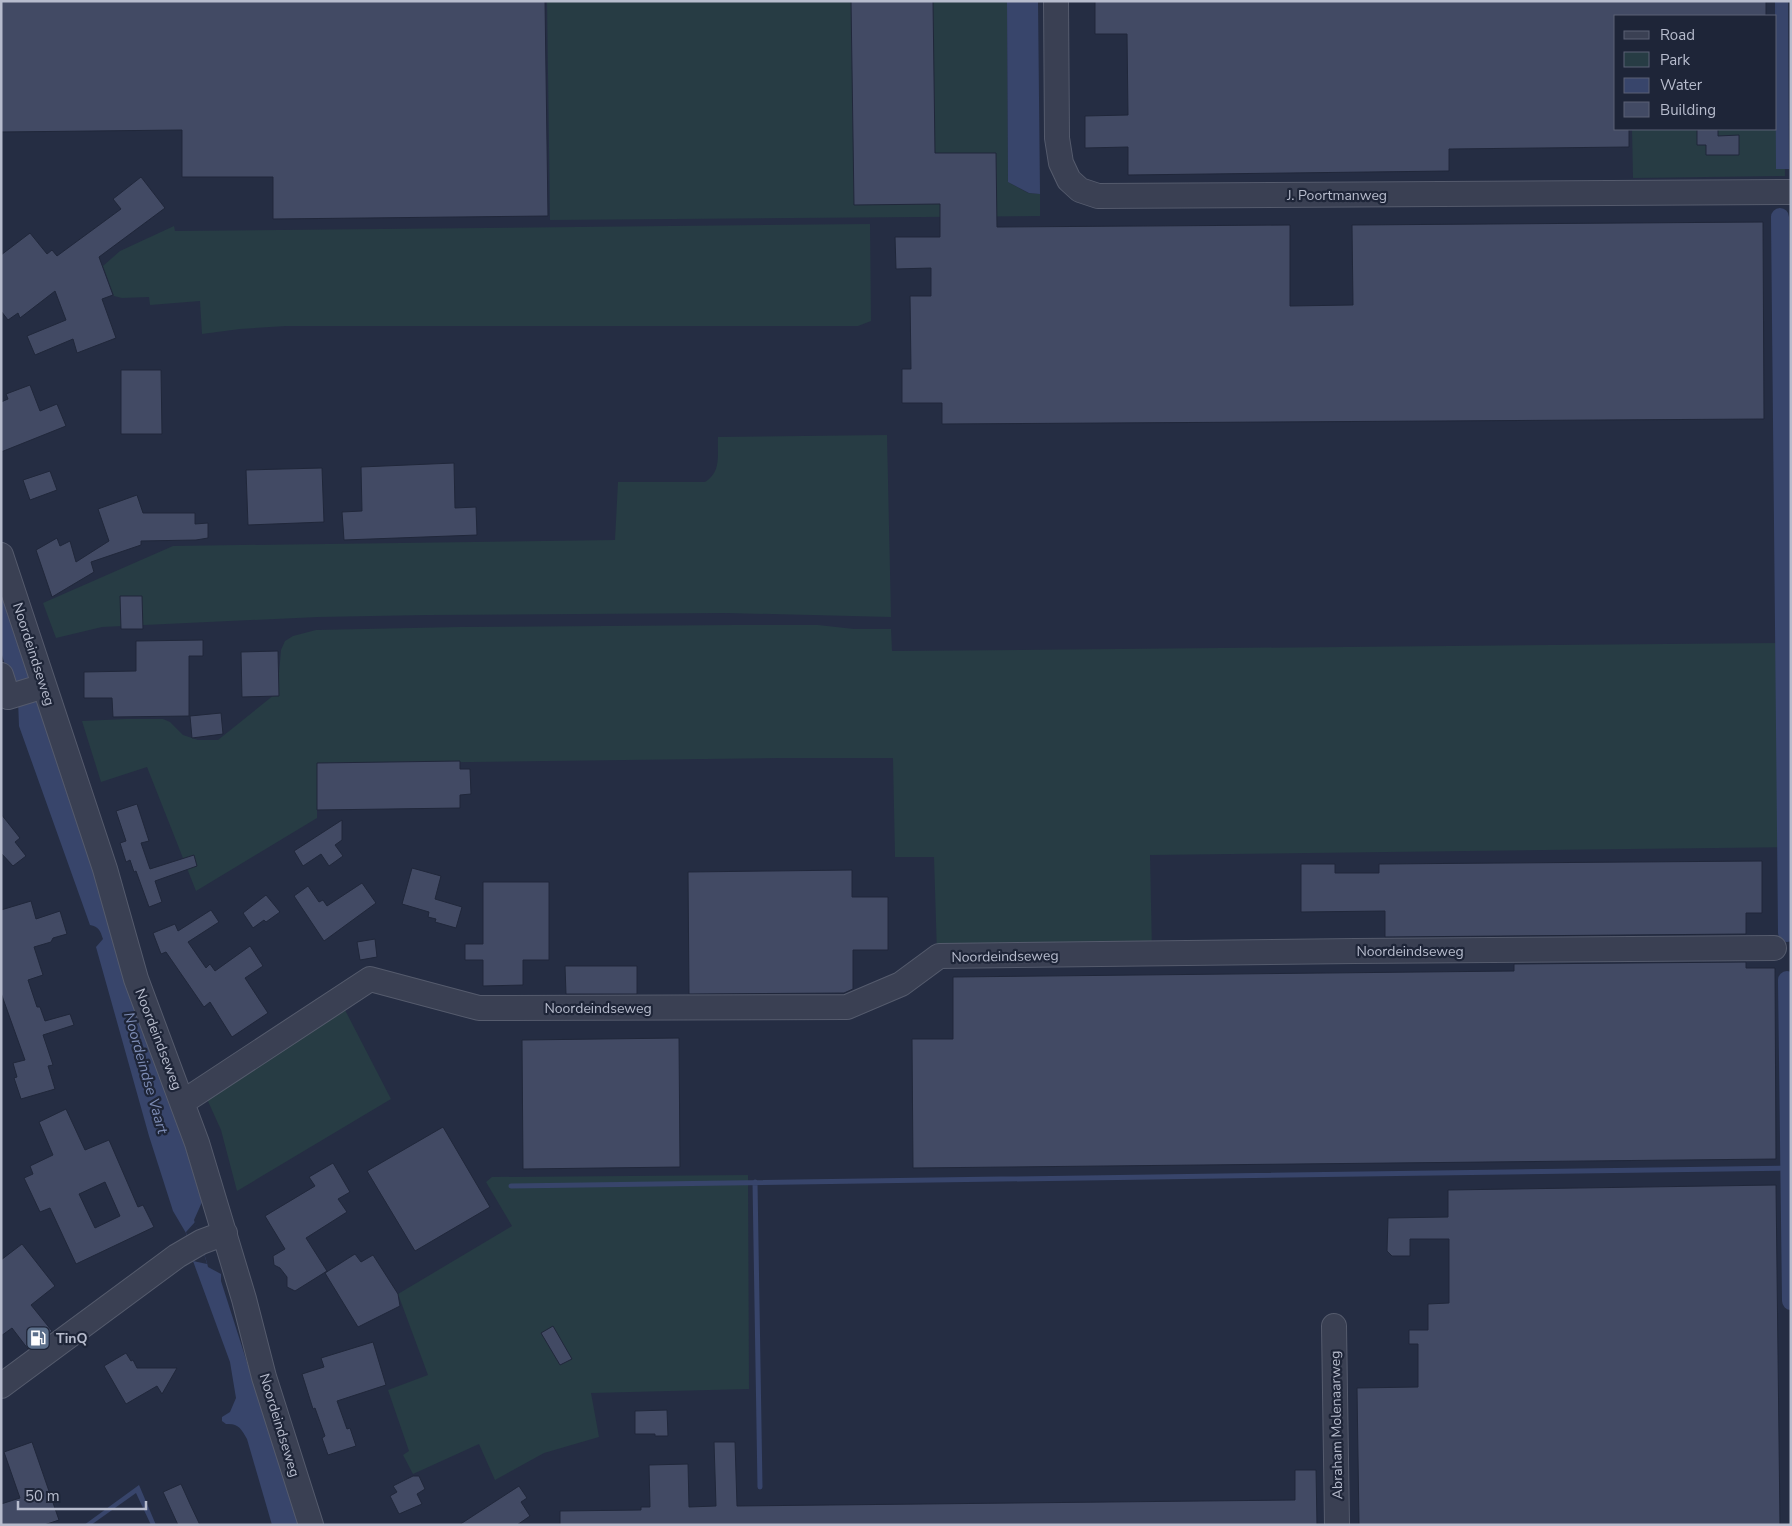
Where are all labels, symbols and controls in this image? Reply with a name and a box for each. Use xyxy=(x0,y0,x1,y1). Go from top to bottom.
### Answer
legend xyxy=(1614,15,1777,130)
text: Road xyxy=(1660,25,1695,45)
text: Park xyxy=(1660,50,1690,70)
text: Water xyxy=(1660,75,1703,95)
text: Building xyxy=(1660,100,1716,120)
street label: J. Poortmanweg xyxy=(1286,186,1387,205)
street label: Noordeindseweg xyxy=(8,600,59,708)
street label: Noordeindseweg xyxy=(1356,942,1464,961)
street label: Noordeindseweg xyxy=(951,946,1059,967)
street label: Noordeindseweg xyxy=(130,986,187,1093)
street label: Noordeindseweg xyxy=(544,999,652,1018)
water label: Noordeindse Vaart xyxy=(119,1010,173,1137)
fuel station icon: TinQ xyxy=(25,1325,51,1351)
place label: TinQ xyxy=(56,1329,87,1348)
street label: Abraham Molenaarweg xyxy=(1326,1351,1347,1499)
street label: Noordeindseweg xyxy=(255,1371,304,1479)
scale bar xyxy=(18,1478,145,1510)
text: 50 m xyxy=(25,1486,60,1506)

